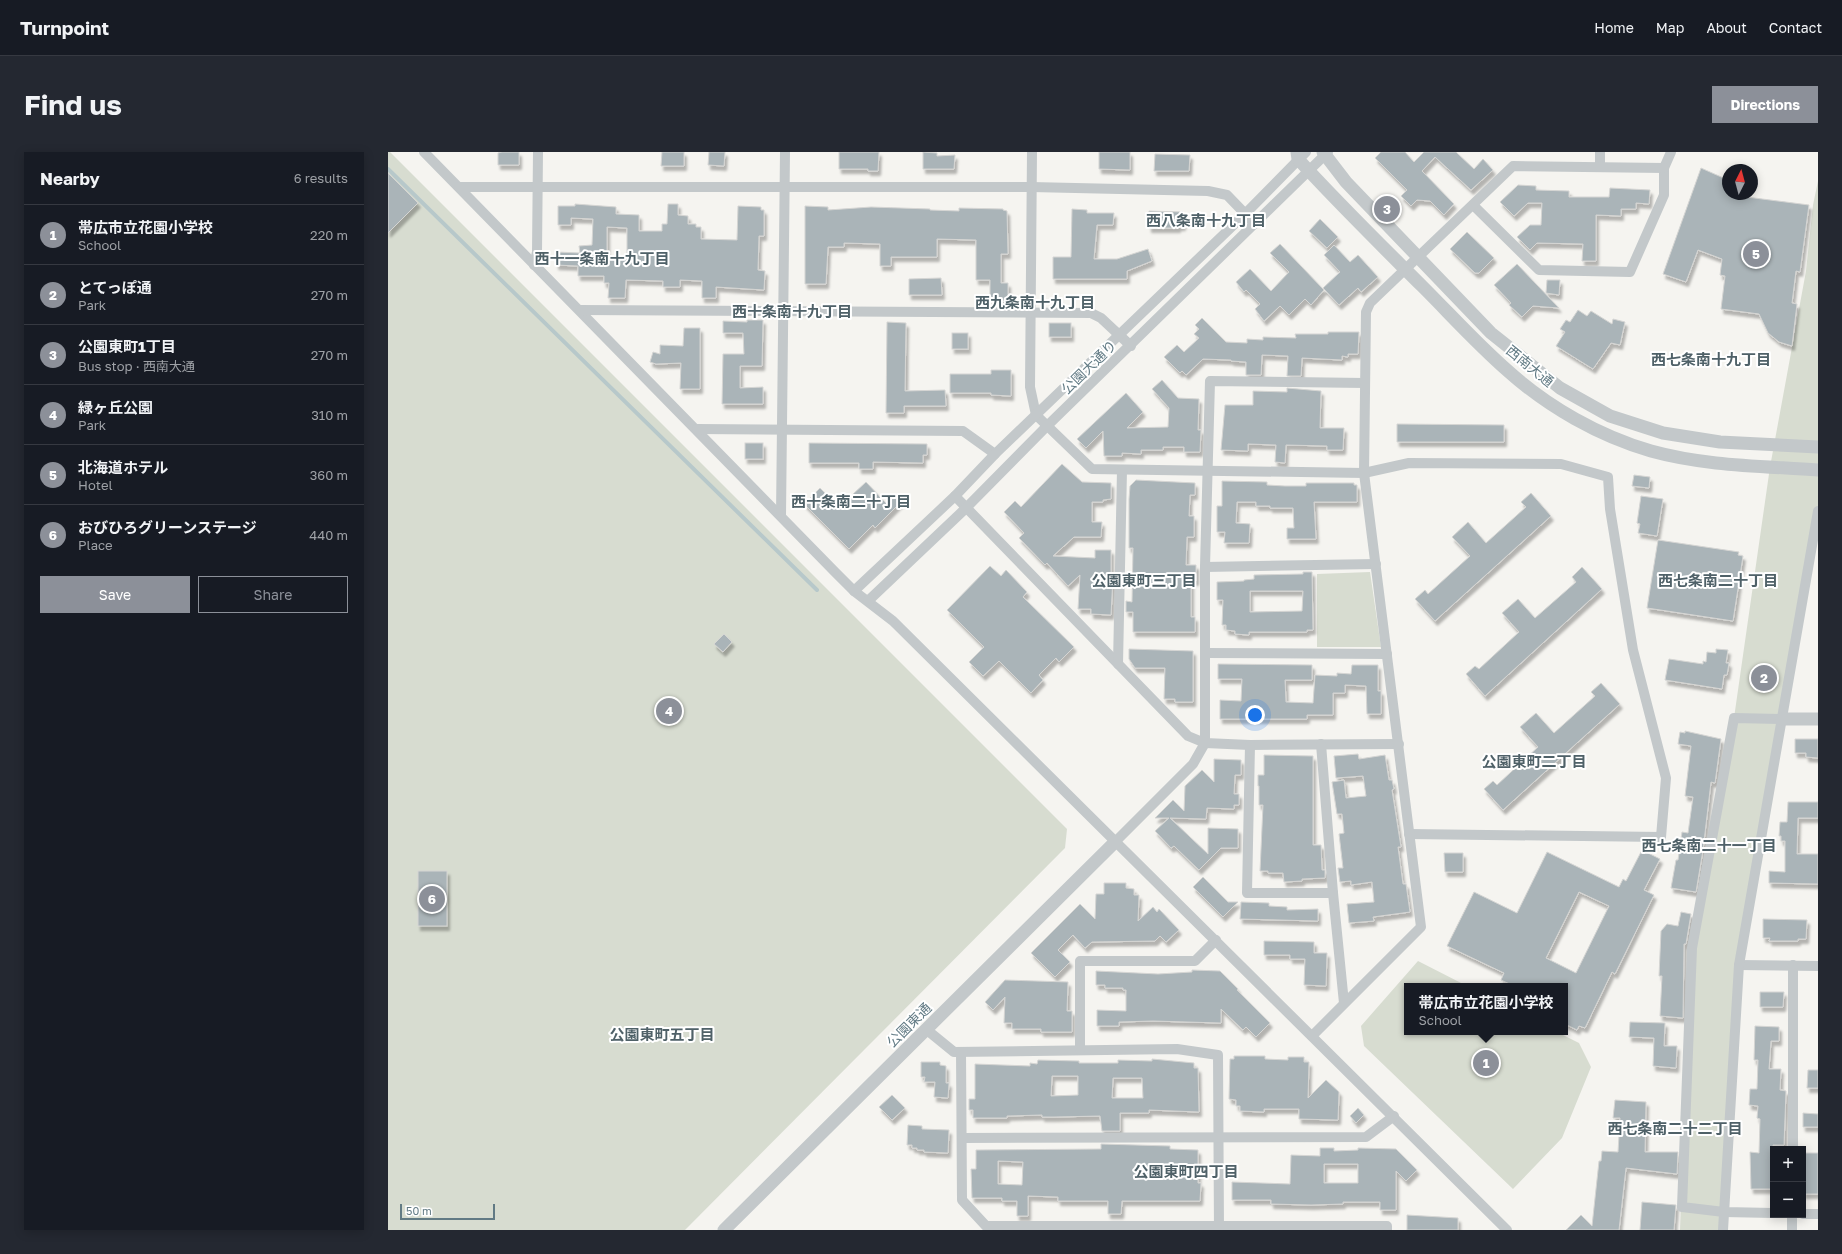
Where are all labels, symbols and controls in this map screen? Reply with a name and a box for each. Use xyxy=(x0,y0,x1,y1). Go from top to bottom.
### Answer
text: Turnpoint xyxy=(20,16,109,39)
text: Home xyxy=(1594,19,1634,36)
text: Map xyxy=(1656,19,1684,36)
text: About xyxy=(1706,19,1747,36)
text: Contact xyxy=(1769,19,1822,36)
button: Directions xyxy=(1712,86,1818,123)
text: Find us xyxy=(24,88,122,121)
north arrow xyxy=(1722,164,1758,200)
text: Nearby xyxy=(40,168,100,189)
text: 6 results xyxy=(294,170,348,186)
pin: 3 xyxy=(1374,194,1400,224)
district label: 西八条南十九丁目 xyxy=(1146,211,1266,229)
text: 帯広市立花園小学校 xyxy=(78,218,213,236)
text: 1 xyxy=(50,227,56,243)
text: 220 m xyxy=(310,227,348,243)
text: School xyxy=(78,237,121,253)
pin: 5 xyxy=(1743,239,1769,269)
district label: 西十一条南十九丁目 xyxy=(534,249,670,267)
text: とてっぽ通 xyxy=(78,278,152,296)
text: 2 xyxy=(49,287,57,303)
text: 270 m xyxy=(311,287,348,303)
district label: 西九条南十九丁目 xyxy=(975,293,1095,311)
text: Park xyxy=(78,297,106,313)
district label: 西十条南十九丁目 xyxy=(732,302,852,320)
street label: 公園大通り xyxy=(1058,336,1120,397)
text: 公園東町1丁目 xyxy=(78,337,176,355)
street label: 西南大通 xyxy=(1503,341,1557,390)
text: 3 xyxy=(49,347,57,363)
text: 270 m xyxy=(311,347,348,363)
district label: 西七条南十九丁目 xyxy=(1651,350,1771,368)
text: Bus stop · 西南大通 xyxy=(78,358,195,374)
text: 緑ヶ丘公園 xyxy=(78,398,153,416)
text: 4 xyxy=(49,407,57,423)
text: 310 m xyxy=(311,407,348,423)
text: Park xyxy=(78,417,106,433)
text: 北海道ホテル xyxy=(78,458,168,476)
text: 5 xyxy=(49,467,57,483)
text: 360 m xyxy=(310,467,348,483)
text: Hotel xyxy=(78,477,113,493)
district label: 西十条南二十丁目 xyxy=(791,492,911,510)
text: おびひろグリーンステージ xyxy=(78,518,257,536)
text: 6 xyxy=(49,527,57,543)
text: 440 m xyxy=(309,527,348,543)
text: Place xyxy=(78,537,113,553)
district label: 公園東町三丁目 xyxy=(1091,571,1197,589)
district label: 西七条南二十丁目 xyxy=(1658,571,1778,589)
button: Save xyxy=(40,576,190,613)
button: Share xyxy=(198,576,348,613)
pin: 2 xyxy=(1751,663,1777,693)
pin: 4 xyxy=(656,696,682,726)
your location xyxy=(1245,705,1265,725)
district label: 公園東町二丁目 xyxy=(1481,752,1587,770)
district label: 西七条南二十一丁目 xyxy=(1641,836,1777,854)
pin: 6 xyxy=(419,884,445,914)
popup xyxy=(1404,983,1568,1035)
text: 帯広市立花園小学校 xyxy=(1418,993,1554,1011)
street label: 公園東通 xyxy=(883,999,934,1050)
text: School xyxy=(1418,1012,1462,1028)
district label: 公園東町五丁目 xyxy=(609,1025,715,1043)
pin: 1 xyxy=(1473,1048,1499,1078)
district label: 西七条南二十二丁目 xyxy=(1607,1119,1743,1137)
map controls xyxy=(1770,1146,1806,1218)
button: + xyxy=(1770,1146,1806,1182)
district label: 公園東町四丁目 xyxy=(1133,1162,1239,1180)
button: − xyxy=(1770,1182,1806,1218)
scale bar xyxy=(400,1202,495,1221)
text: 50 m xyxy=(406,1204,432,1217)

